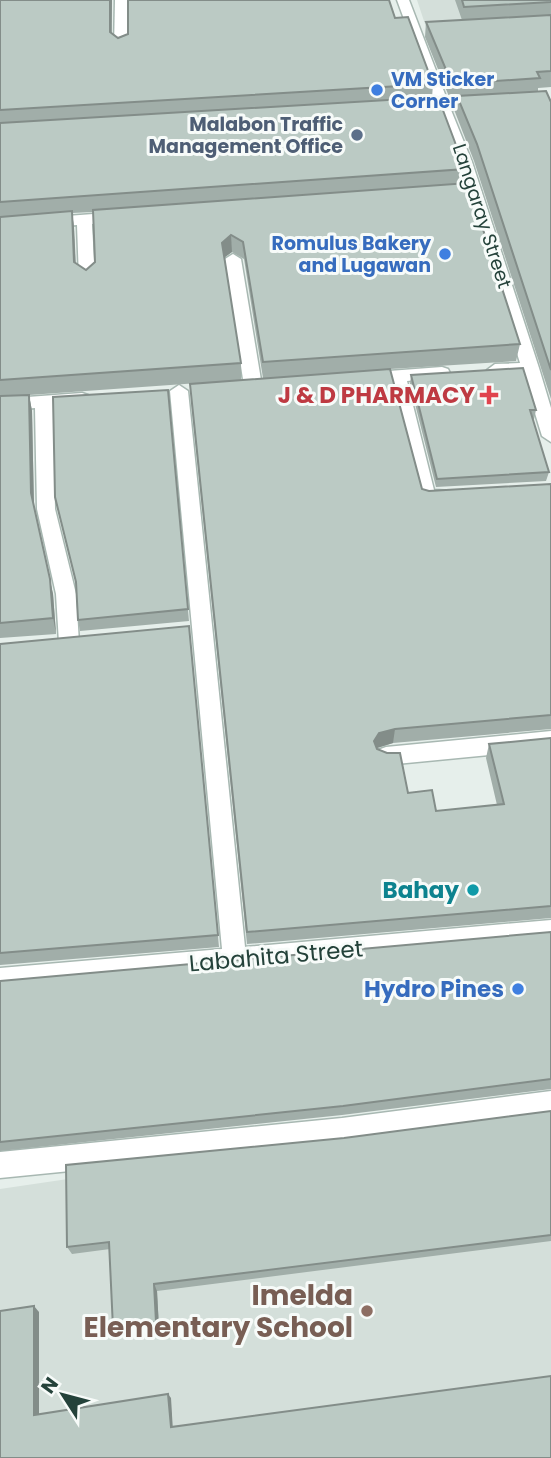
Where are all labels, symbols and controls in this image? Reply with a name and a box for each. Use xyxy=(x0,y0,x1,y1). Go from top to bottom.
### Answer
place label: VM Sticker Corner xyxy=(391,66,494,115)
marker: VM Sticker Corner xyxy=(369,82,385,98)
place label: Malabon Traffic Management Office xyxy=(149,111,343,160)
marker: Malabon Traffic Management Office xyxy=(349,127,365,143)
street label: Langaray Street xyxy=(446,140,518,292)
place label: Romulus Bakery and Lugawan xyxy=(272,230,432,279)
marker: Romulus Bakery and Lugawan xyxy=(437,246,453,262)
place label: J & D PHARMACY xyxy=(278,379,476,411)
marker: J & D PHARMACY xyxy=(481,387,497,403)
place label: Bahay xyxy=(383,874,459,906)
marker: Bahay xyxy=(465,882,481,898)
street label: Labahita Street xyxy=(188,932,364,980)
place label: Hydro Pines xyxy=(364,973,504,1005)
marker: Hydro Pines xyxy=(510,981,526,997)
place label: Imelda Elementary School xyxy=(84,1276,353,1347)
marker: Imelda Elementary School xyxy=(359,1303,375,1319)
north arrow xyxy=(28,1360,98,1430)
text: N xyxy=(35,1372,65,1399)

